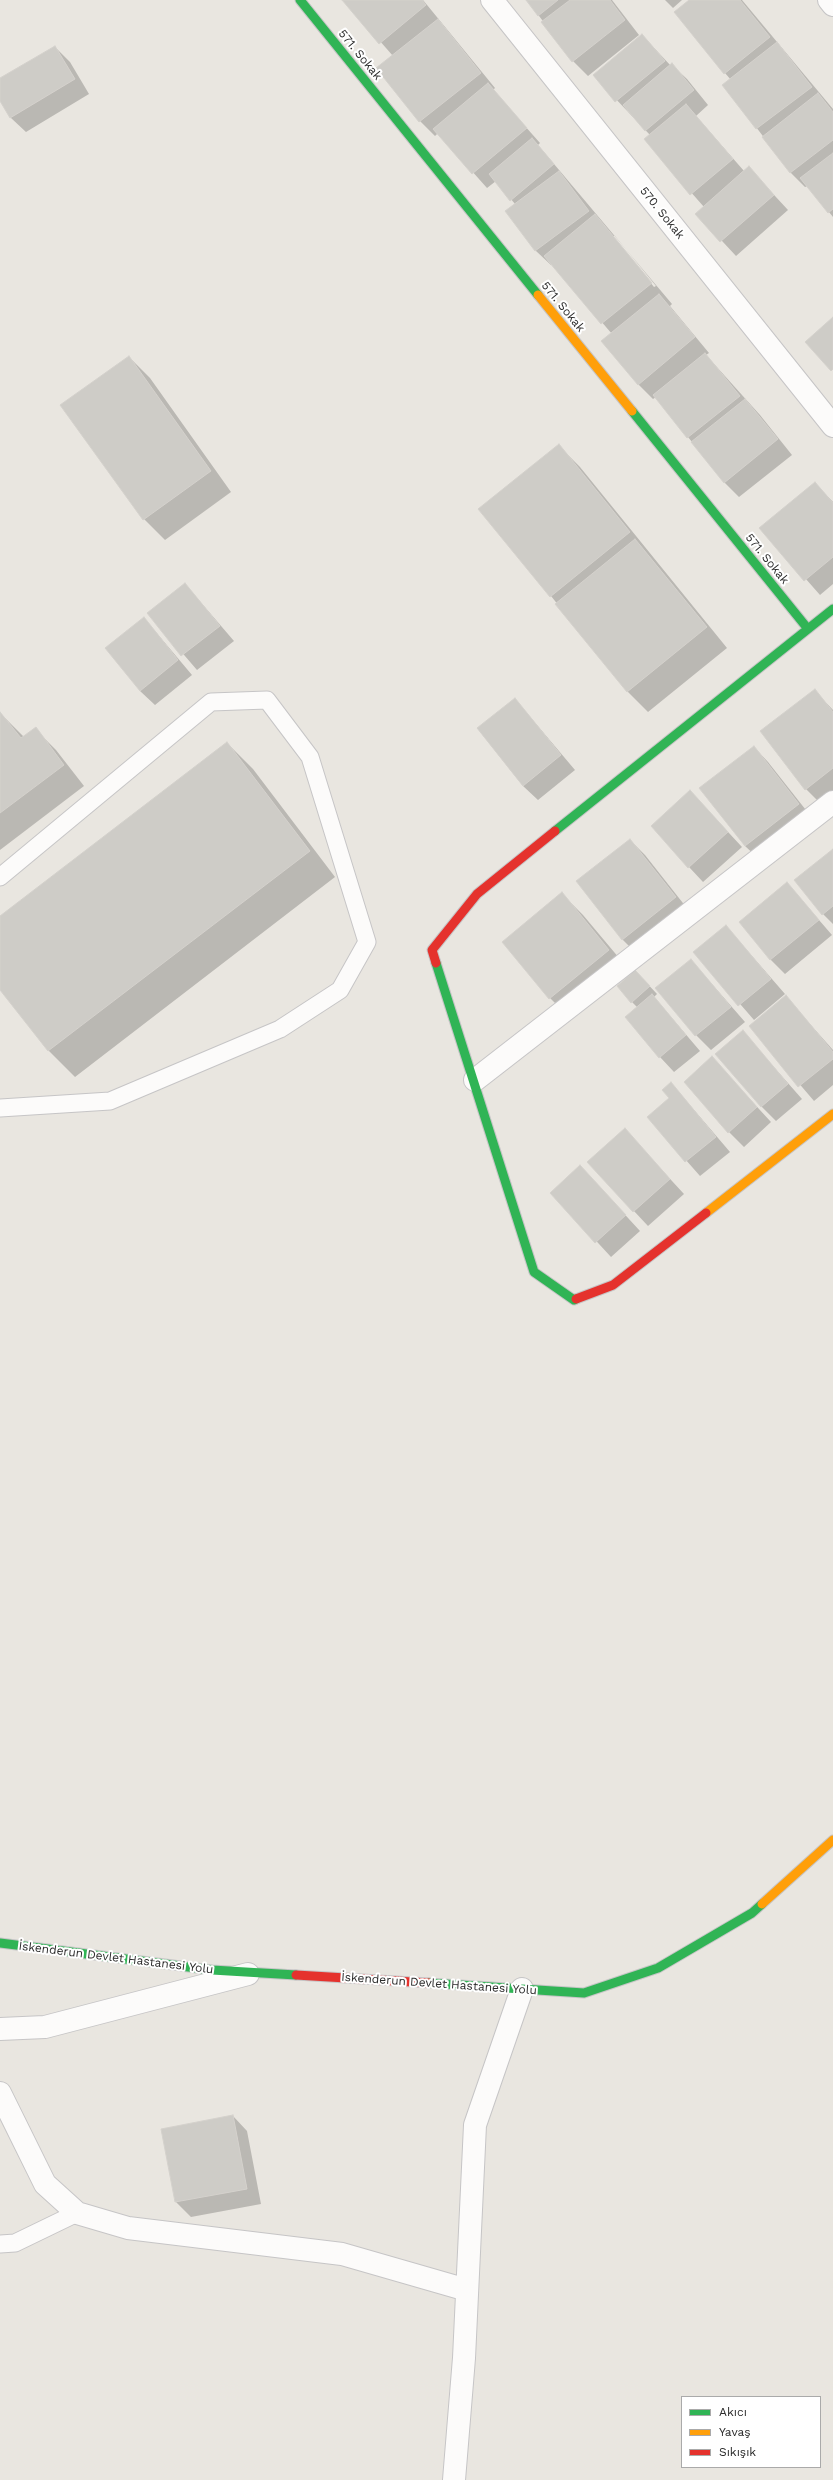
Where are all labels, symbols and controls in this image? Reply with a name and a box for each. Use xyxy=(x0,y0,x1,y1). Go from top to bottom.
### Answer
street label: 571. Sokak xyxy=(335,27,385,83)
street label: 570. Sokak xyxy=(637,184,687,242)
street label: 571. Sokak xyxy=(538,279,588,335)
street label: 571. Sokak xyxy=(742,531,792,587)
street label: İskenderun Devlet Hastanesi Yolu xyxy=(18,1939,214,1977)
street label: İskenderun Devlet Hastanesi Yolu xyxy=(341,1970,537,1998)
legend xyxy=(681,2396,821,2468)
text: Akıcı xyxy=(719,2405,747,2419)
text: Yavaş xyxy=(719,2425,751,2439)
text: Sıkışık xyxy=(719,2445,756,2459)

